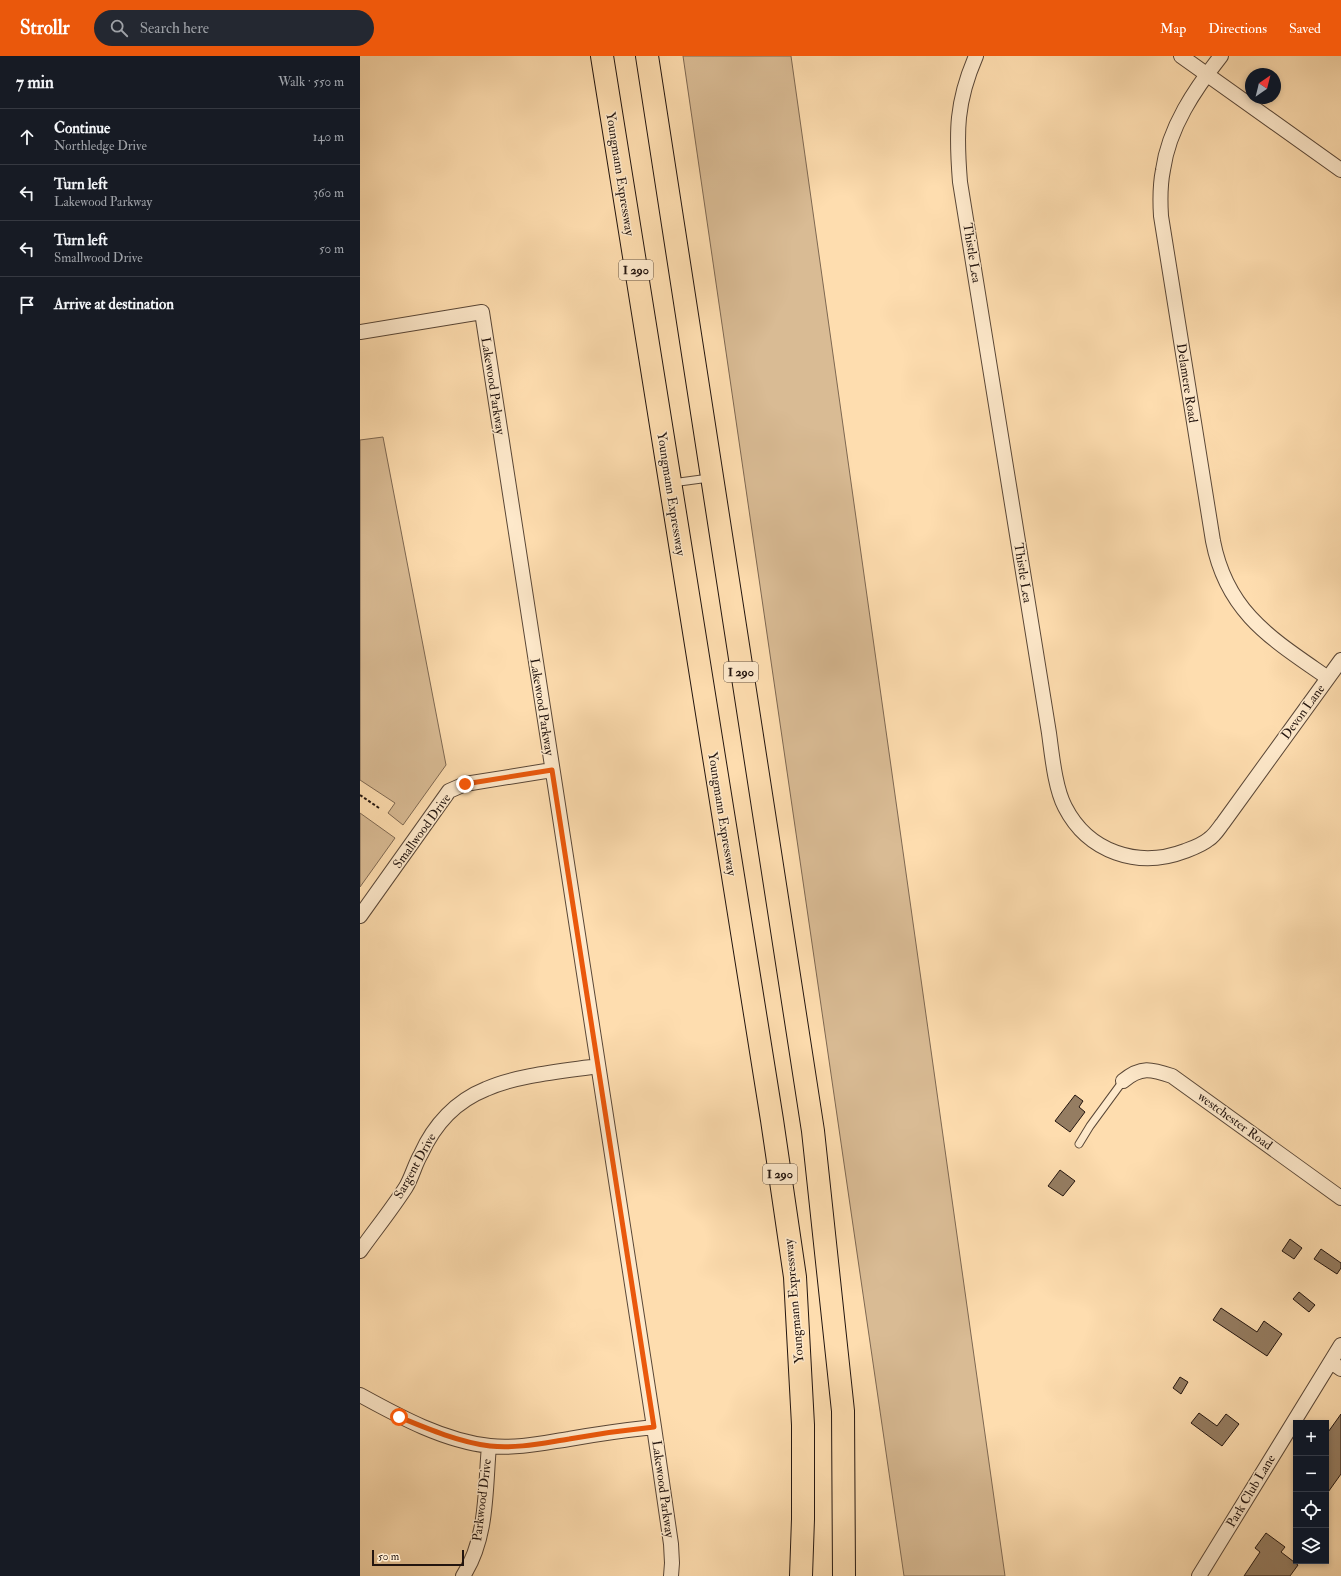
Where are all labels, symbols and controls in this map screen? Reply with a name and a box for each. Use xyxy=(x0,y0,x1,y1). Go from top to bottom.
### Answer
search box xyxy=(94,10,374,46)
text: Strollr xyxy=(20,16,70,40)
icon: search xyxy=(108,17,130,39)
text: Search here xyxy=(140,19,209,38)
text: Map xyxy=(1160,20,1186,37)
text: Directions xyxy=(1208,20,1267,37)
text: Saved xyxy=(1289,20,1321,37)
north arrow xyxy=(1245,68,1281,104)
text: 7 min xyxy=(16,72,54,93)
text: Walk · 550 m xyxy=(278,74,344,90)
street label: Youngmann Expressway xyxy=(601,111,638,237)
text: Continue xyxy=(54,119,110,138)
icon: ahead xyxy=(16,126,38,148)
text: 140 m xyxy=(313,129,344,145)
text: Northledge Drive xyxy=(54,138,147,154)
text: Turn left xyxy=(54,175,108,194)
icon: left xyxy=(16,182,38,204)
text: 360 m xyxy=(313,185,344,201)
text: Lakewood Parkway xyxy=(54,194,152,210)
street label: Thistle Lea xyxy=(959,222,985,285)
text: Turn left xyxy=(54,231,108,250)
icon: left xyxy=(16,238,38,260)
text: 50 m xyxy=(319,241,344,257)
text: Smallwood Drive xyxy=(54,250,143,266)
road number: I 290 xyxy=(619,260,653,280)
icon: arrive xyxy=(16,294,38,316)
text: Arrive at destination xyxy=(54,295,174,314)
street label: Lakewood Parkway xyxy=(476,336,509,436)
street label: Delamere Road xyxy=(1173,342,1201,425)
street label: Youngmann Expressway xyxy=(652,431,689,557)
street label: Thistle Lea xyxy=(1010,542,1036,605)
street label: Lakewood Parkway xyxy=(525,657,558,757)
road number: I 290 xyxy=(724,662,758,682)
street label: Devon Lane xyxy=(1278,681,1329,743)
street label: Youngmann Expressway xyxy=(703,751,740,877)
route end xyxy=(456,775,474,793)
street label: Smallwood Drive xyxy=(389,790,455,872)
street label: westchester Road xyxy=(1195,1089,1276,1154)
street label: Sargent Drive xyxy=(390,1130,440,1202)
road number: I 290 xyxy=(763,1164,797,1184)
street label: Youngmann Expressway xyxy=(781,1238,808,1364)
route start xyxy=(390,1408,408,1426)
map controls xyxy=(1293,1420,1329,1564)
button: + xyxy=(1293,1420,1329,1456)
street label: Lakewood Parkway xyxy=(647,1439,678,1539)
street label: Park Club Lane xyxy=(1223,1451,1279,1530)
button: − xyxy=(1293,1456,1329,1492)
street label: Parkwood Drive xyxy=(469,1457,495,1542)
button: locate xyxy=(1293,1492,1329,1528)
button: layers xyxy=(1293,1528,1329,1564)
scale bar xyxy=(372,1548,464,1567)
text: 50 m xyxy=(378,1550,399,1563)

